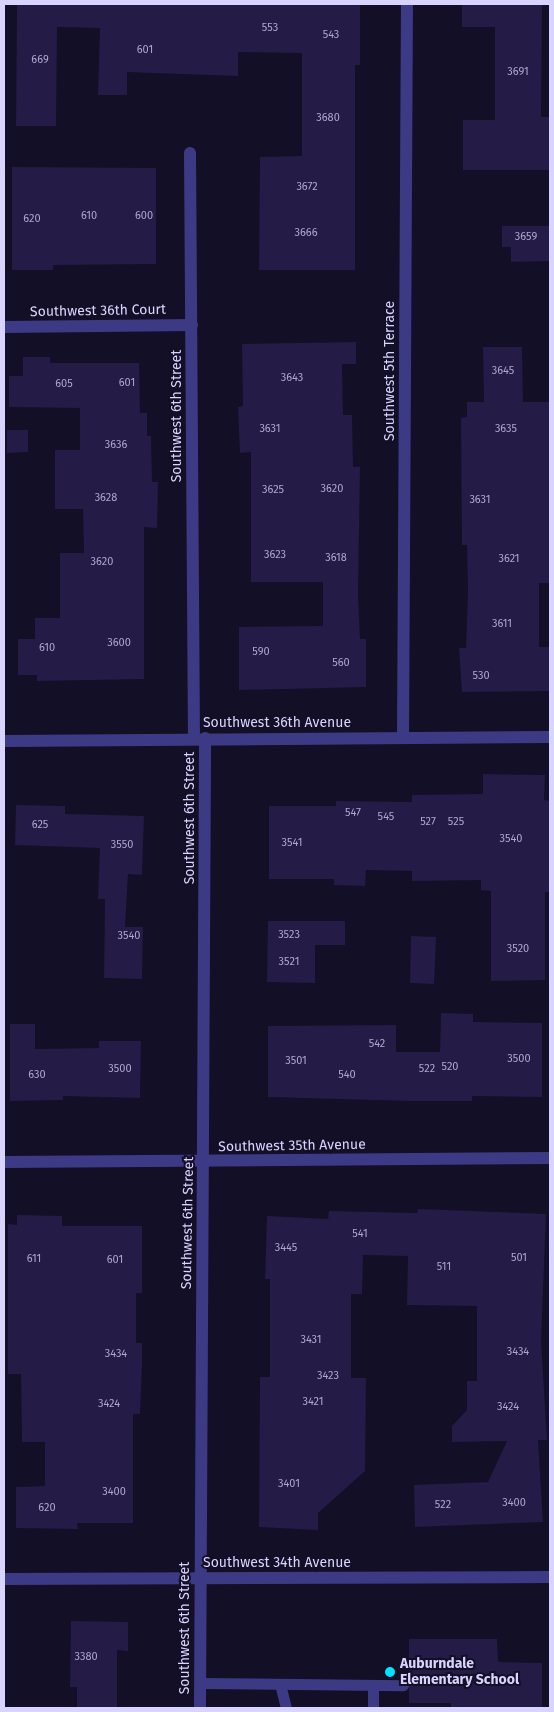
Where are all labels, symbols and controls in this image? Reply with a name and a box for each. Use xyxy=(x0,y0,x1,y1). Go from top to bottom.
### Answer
house number: 553 xyxy=(262,21,278,35)
house number: 543 xyxy=(323,28,339,42)
house number: 601 xyxy=(137,43,153,57)
house number: 669 xyxy=(31,53,49,67)
house number: 3691 xyxy=(507,65,529,79)
house number: 3680 xyxy=(316,111,340,125)
house number: 3672 xyxy=(296,180,318,194)
house number: 610 xyxy=(81,209,97,223)
house number: 600 xyxy=(135,209,153,223)
house number: 620 xyxy=(23,212,41,226)
house number: 3666 xyxy=(294,226,318,240)
house number: 3659 xyxy=(515,230,537,244)
street label: Southwest 36th Court xyxy=(30,301,166,321)
street label: Southwest 5th Terrace xyxy=(382,301,398,441)
street label: Southwest 6th Street xyxy=(169,350,185,482)
house number: 3645 xyxy=(492,364,514,378)
house number: 3643 xyxy=(281,371,303,385)
house number: 601 xyxy=(119,376,135,390)
house number: 605 xyxy=(55,377,73,391)
house number: 3631 xyxy=(259,422,281,436)
house number: 3635 xyxy=(495,422,517,436)
house number: 3636 xyxy=(105,438,127,452)
house number: 3620 xyxy=(321,482,343,496)
house number: 3625 xyxy=(262,483,284,497)
house number: 3628 xyxy=(95,491,117,505)
house number: 3631 xyxy=(469,493,491,507)
house number: 3623 xyxy=(264,548,286,562)
house number: 3618 xyxy=(325,551,347,565)
house number: 3621 xyxy=(498,552,520,566)
house number: 3620 xyxy=(91,555,113,569)
house number: 3611 xyxy=(492,617,512,631)
house number: 3600 xyxy=(107,636,131,650)
house number: 610 xyxy=(39,641,55,655)
house number: 590 xyxy=(252,645,270,659)
house number: 560 xyxy=(332,656,350,670)
house number: 530 xyxy=(472,669,490,683)
street label: Southwest 36th Avenue xyxy=(203,715,351,731)
street label: Southwest 6th Street xyxy=(182,752,198,884)
house number: 547 xyxy=(345,806,361,820)
house number: 545 xyxy=(378,810,394,824)
house number: 527 xyxy=(420,815,436,829)
house number: 525 xyxy=(448,815,464,829)
house number: 625 xyxy=(32,818,48,832)
house number: 3540 xyxy=(500,832,522,846)
house number: 3541 xyxy=(282,836,302,850)
house number: 3550 xyxy=(111,838,133,852)
house number: 3523 xyxy=(278,928,300,942)
house number: 3540 xyxy=(118,929,140,943)
house number: 3520 xyxy=(507,942,529,956)
house number: 3521 xyxy=(279,955,299,969)
house number: 542 xyxy=(369,1037,385,1051)
house number: 3500 xyxy=(507,1052,531,1066)
house number: 3501 xyxy=(285,1054,307,1068)
house number: 520 xyxy=(442,1060,458,1074)
house number: 3500 xyxy=(108,1062,132,1076)
house number: 522 xyxy=(419,1062,435,1076)
house number: 630 xyxy=(28,1068,46,1082)
house number: 540 xyxy=(338,1068,356,1082)
street label: Southwest 35th Avenue xyxy=(218,1136,366,1156)
street label: Southwest 6th Street xyxy=(178,1157,198,1289)
house number: 541 xyxy=(352,1227,368,1241)
house number: 3445 xyxy=(275,1241,297,1255)
house number: 501 xyxy=(511,1251,527,1265)
house number: 611 xyxy=(27,1252,41,1266)
house number: 601 xyxy=(107,1253,123,1267)
house number: 511 xyxy=(437,1260,451,1274)
house number: 3431 xyxy=(300,1333,322,1347)
house number: 3434 xyxy=(507,1345,529,1359)
house number: 3434 xyxy=(105,1347,127,1361)
house number: 3423 xyxy=(317,1369,339,1383)
house number: 3421 xyxy=(303,1395,323,1409)
house number: 3424 xyxy=(98,1397,120,1411)
house number: 3424 xyxy=(497,1400,519,1414)
house number: 3401 xyxy=(278,1477,300,1491)
house number: 3400 xyxy=(102,1485,126,1499)
house number: 3400 xyxy=(502,1496,526,1510)
house number: 522 xyxy=(435,1498,451,1512)
house number: 620 xyxy=(38,1501,56,1515)
street label: Southwest 34th Avenue xyxy=(203,1555,351,1571)
street label: Southwest 6th Street xyxy=(177,1562,193,1694)
house number: 3380 xyxy=(74,1650,98,1664)
place label: Auburndale Elementary School xyxy=(400,1656,519,1688)
marker: Auburndale Elementary School xyxy=(384,1666,396,1678)

